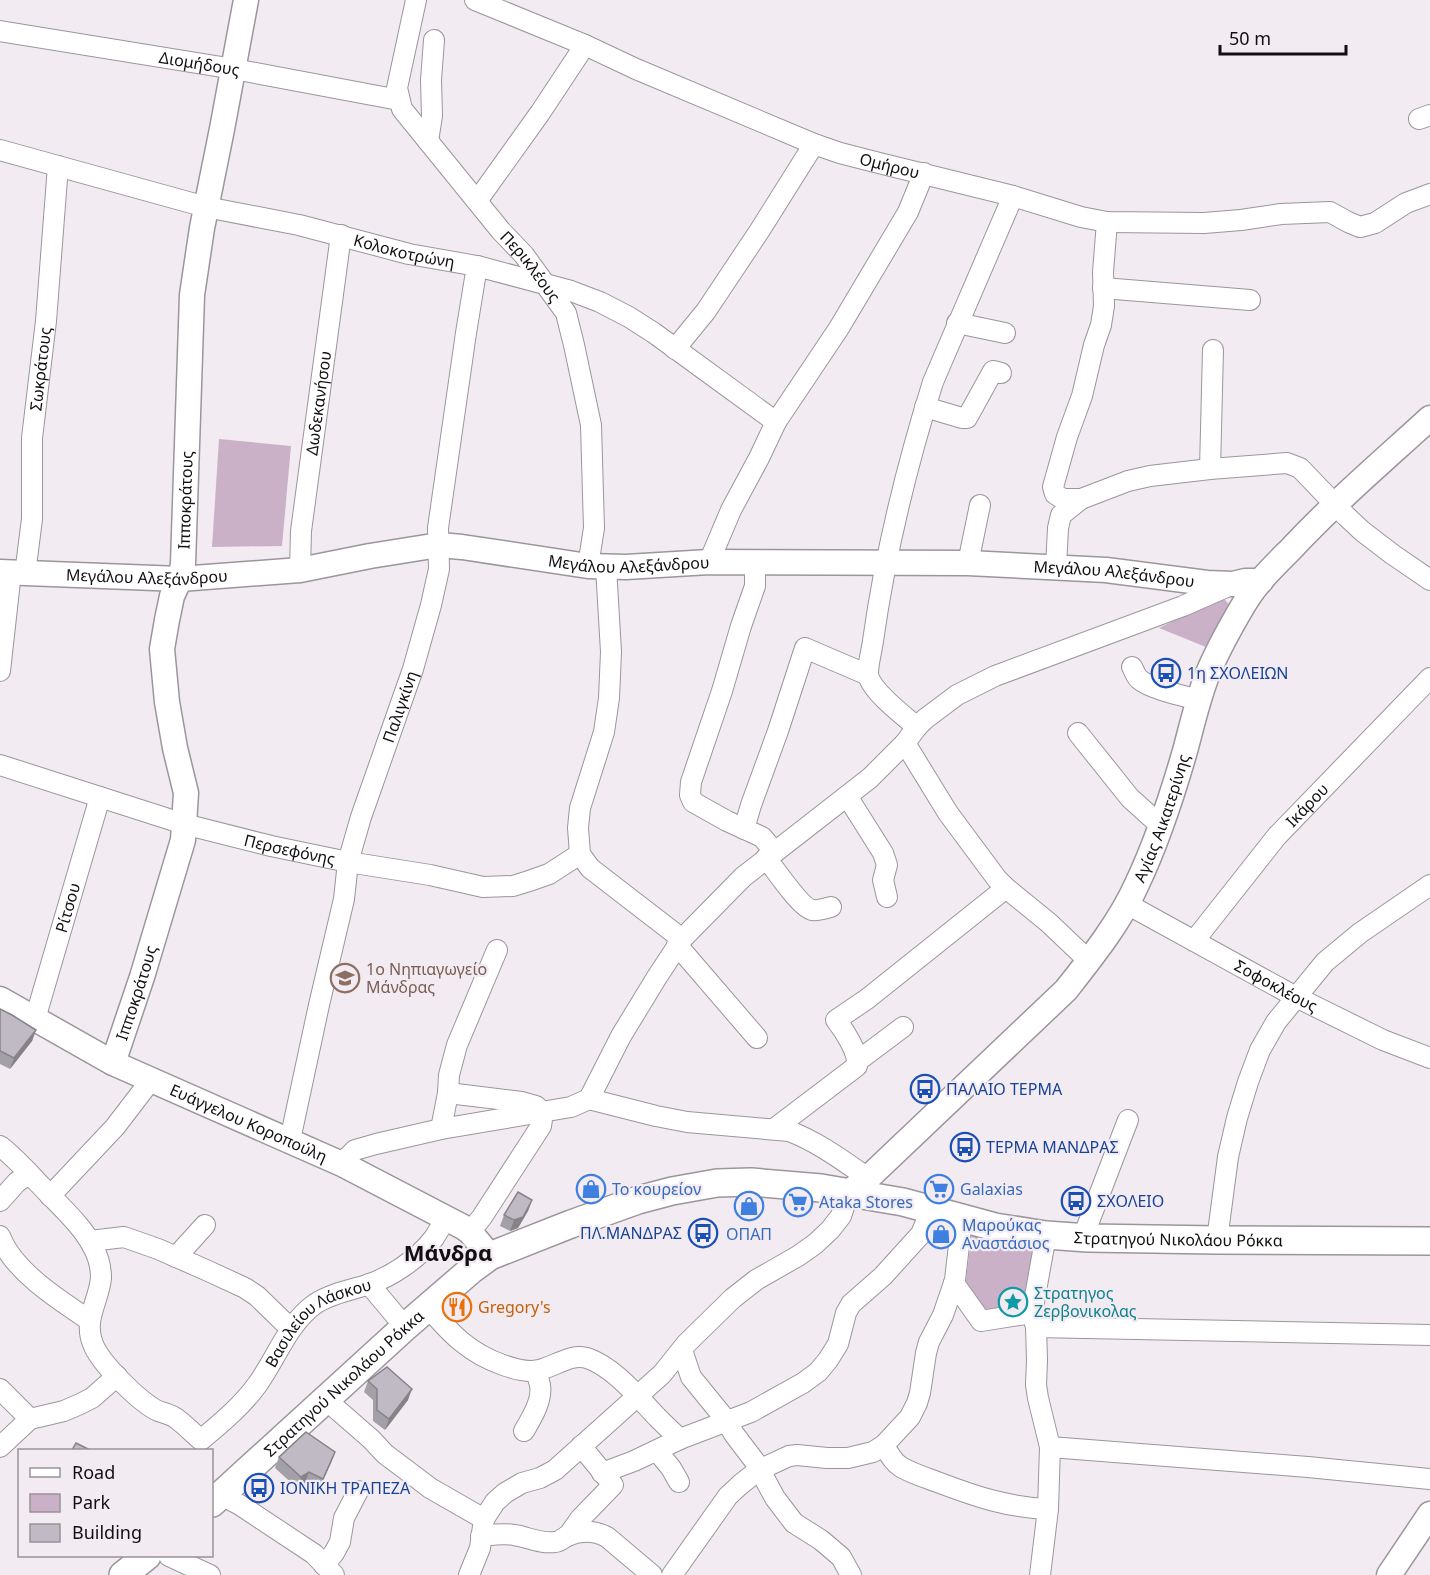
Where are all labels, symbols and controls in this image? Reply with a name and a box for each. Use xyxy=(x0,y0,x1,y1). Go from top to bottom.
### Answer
scale bar xyxy=(1220,18,1346,56)
text: 50 m xyxy=(1229,26,1271,50)
street label: Διομήδους xyxy=(158,46,242,81)
street label: Ομήρου xyxy=(857,147,922,184)
street label: Περικλέους xyxy=(496,226,566,307)
street label: Κολοκοτρώνη xyxy=(351,229,457,273)
street label: Σωκράτους xyxy=(24,325,56,412)
street label: Δωδεκανήσου xyxy=(300,350,336,457)
street label: Ιπποκράτους xyxy=(172,450,198,550)
street label: Μεγάλου Αλεξάνδρου xyxy=(547,549,710,578)
street label: Μεγάλου Αλεξάνδρου xyxy=(1033,555,1196,592)
street label: Μεγάλου Αλεξάνδρου xyxy=(66,564,228,590)
bus stop icon: 1η ΣΧΟΛΕΙΩΝ xyxy=(1150,657,1182,689)
place label: 1η ΣΧΟΛΕΙΩΝ xyxy=(1187,662,1288,684)
street label: Παλιγκίνη xyxy=(377,668,423,746)
street label: Αγίας Αικατερίνης xyxy=(1128,751,1195,886)
street label: Ικάρου xyxy=(1281,778,1333,832)
street label: Περσεφόνης xyxy=(242,829,337,870)
street label: Ρίτσου xyxy=(50,880,85,935)
street label: Ιπποκράτους xyxy=(110,943,162,1043)
street label: Σοφοκλέους xyxy=(1231,954,1322,1017)
place label: 1ο Νηπιαγωγείο Μάνδρας xyxy=(366,958,487,998)
school or university icon: 1ο Νηπιαγωγείο Μάνδρας xyxy=(329,962,361,994)
bus stop icon: ΠΑΛΑΙΟ ΤΕΡΜΑ xyxy=(909,1073,941,1105)
street label: Ευάγγελου Κοροπούλη xyxy=(166,1078,331,1167)
place label: ΠΑΛΑΙΟ ΤΕΡΜΑ xyxy=(946,1078,1063,1100)
bus stop icon: ΤΕΡΜΑ ΜΑΝΔΡΑΣ xyxy=(949,1131,981,1163)
place label: ΤΕΡΜΑ ΜΑΝΔΡΑΣ xyxy=(986,1136,1119,1158)
shop icon: Το κουρείον xyxy=(575,1173,607,1205)
supermarket icon: Galaxias xyxy=(923,1173,955,1205)
place label: Το κουρείον xyxy=(612,1178,701,1200)
place label: Galaxias xyxy=(960,1178,1023,1200)
bus stop icon: ΣΧΟΛΕΙΟ xyxy=(1060,1185,1092,1217)
supermarket icon: Ataka Stores xyxy=(782,1186,814,1218)
shop icon: ΟΠΑΠ xyxy=(733,1190,765,1222)
place label: ΣΧΟΛΕΙΟ xyxy=(1097,1190,1164,1212)
place label: Ataka Stores xyxy=(819,1191,913,1213)
place label: Μαρούκας Αναστάσιος xyxy=(962,1214,1050,1254)
bus stop icon: ΠΛ.ΜΑΝΔΡΑΣ xyxy=(687,1217,719,1249)
shop icon: Μαρούκας Αναστάσιος xyxy=(925,1218,957,1250)
place label: ΠΛ.ΜΑΝΔΡΑΣ xyxy=(580,1222,682,1244)
place label: ΟΠΑΠ xyxy=(726,1223,772,1245)
street label: Στρατηγού Νικολάου Ρόκκα xyxy=(1073,1226,1283,1251)
district label: Μάνδρα xyxy=(404,1237,492,1267)
street label: Βασιλείου Λάσκου xyxy=(260,1273,374,1371)
place label: Στρατηγος Ζερβονικολας xyxy=(1034,1282,1137,1322)
place icon: Στρατηγος Ζερβονικολας xyxy=(997,1286,1029,1318)
restaurant icon: Gregory's xyxy=(441,1291,473,1323)
place label: Gregory's xyxy=(478,1296,551,1318)
street label: Στρατηγού Νικολάου Ρόκκα xyxy=(259,1305,428,1462)
legend xyxy=(18,1449,213,1557)
text: Road xyxy=(72,1460,115,1484)
bus stop icon: ΙΟΝΙΚΗ ΤΡΑΠΕΖΑ xyxy=(243,1472,275,1504)
place label: ΙΟΝΙΚΗ ΤΡΑΠΕΖΑ xyxy=(280,1477,411,1499)
text: Park xyxy=(72,1490,110,1514)
text: Building xyxy=(72,1520,142,1544)

